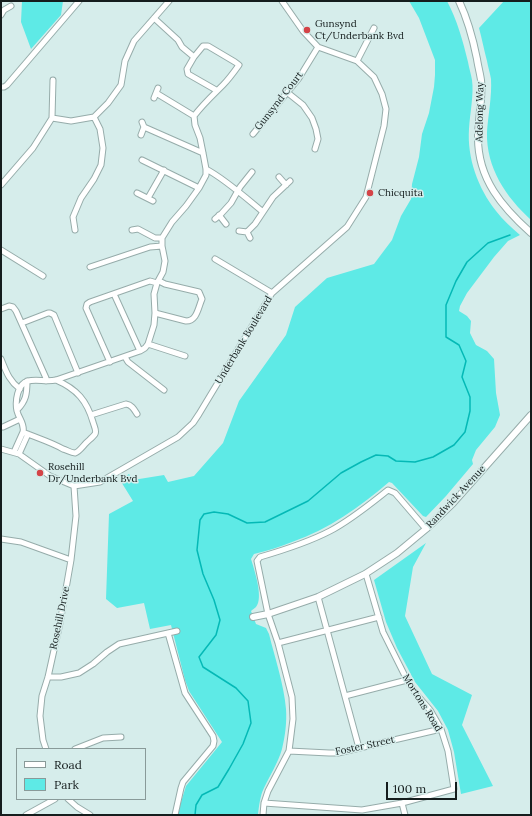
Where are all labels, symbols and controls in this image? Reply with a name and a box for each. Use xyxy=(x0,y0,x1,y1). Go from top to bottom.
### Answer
place label: Gunsynd Ct/Underbank Bvd xyxy=(315,18,404,42)
marker: Gunsynd Ct/Underbank Bvd xyxy=(302,25,312,35)
street label: Gunsynd Court xyxy=(252,69,306,133)
street label: Adelong Way xyxy=(473,82,487,142)
place label: Chicquita xyxy=(378,187,423,199)
marker: Chicquita xyxy=(365,188,375,198)
street label: Underbank Boulevard xyxy=(213,294,275,386)
place label: Rosehill Dr/Underbank Bvd xyxy=(48,461,137,484)
street label: Randwick Avenue xyxy=(424,463,488,531)
marker: Rosehill Dr/Underbank Bvd xyxy=(35,468,45,478)
street label: Rosehill Drive xyxy=(47,585,73,651)
street label: Mortons Road xyxy=(400,672,444,734)
street label: Foster Street xyxy=(334,734,396,758)
legend xyxy=(16,748,146,800)
text: Road xyxy=(54,757,82,772)
scale bar xyxy=(388,774,459,800)
text: Park xyxy=(54,777,79,792)
text: 100 m xyxy=(393,781,426,796)

